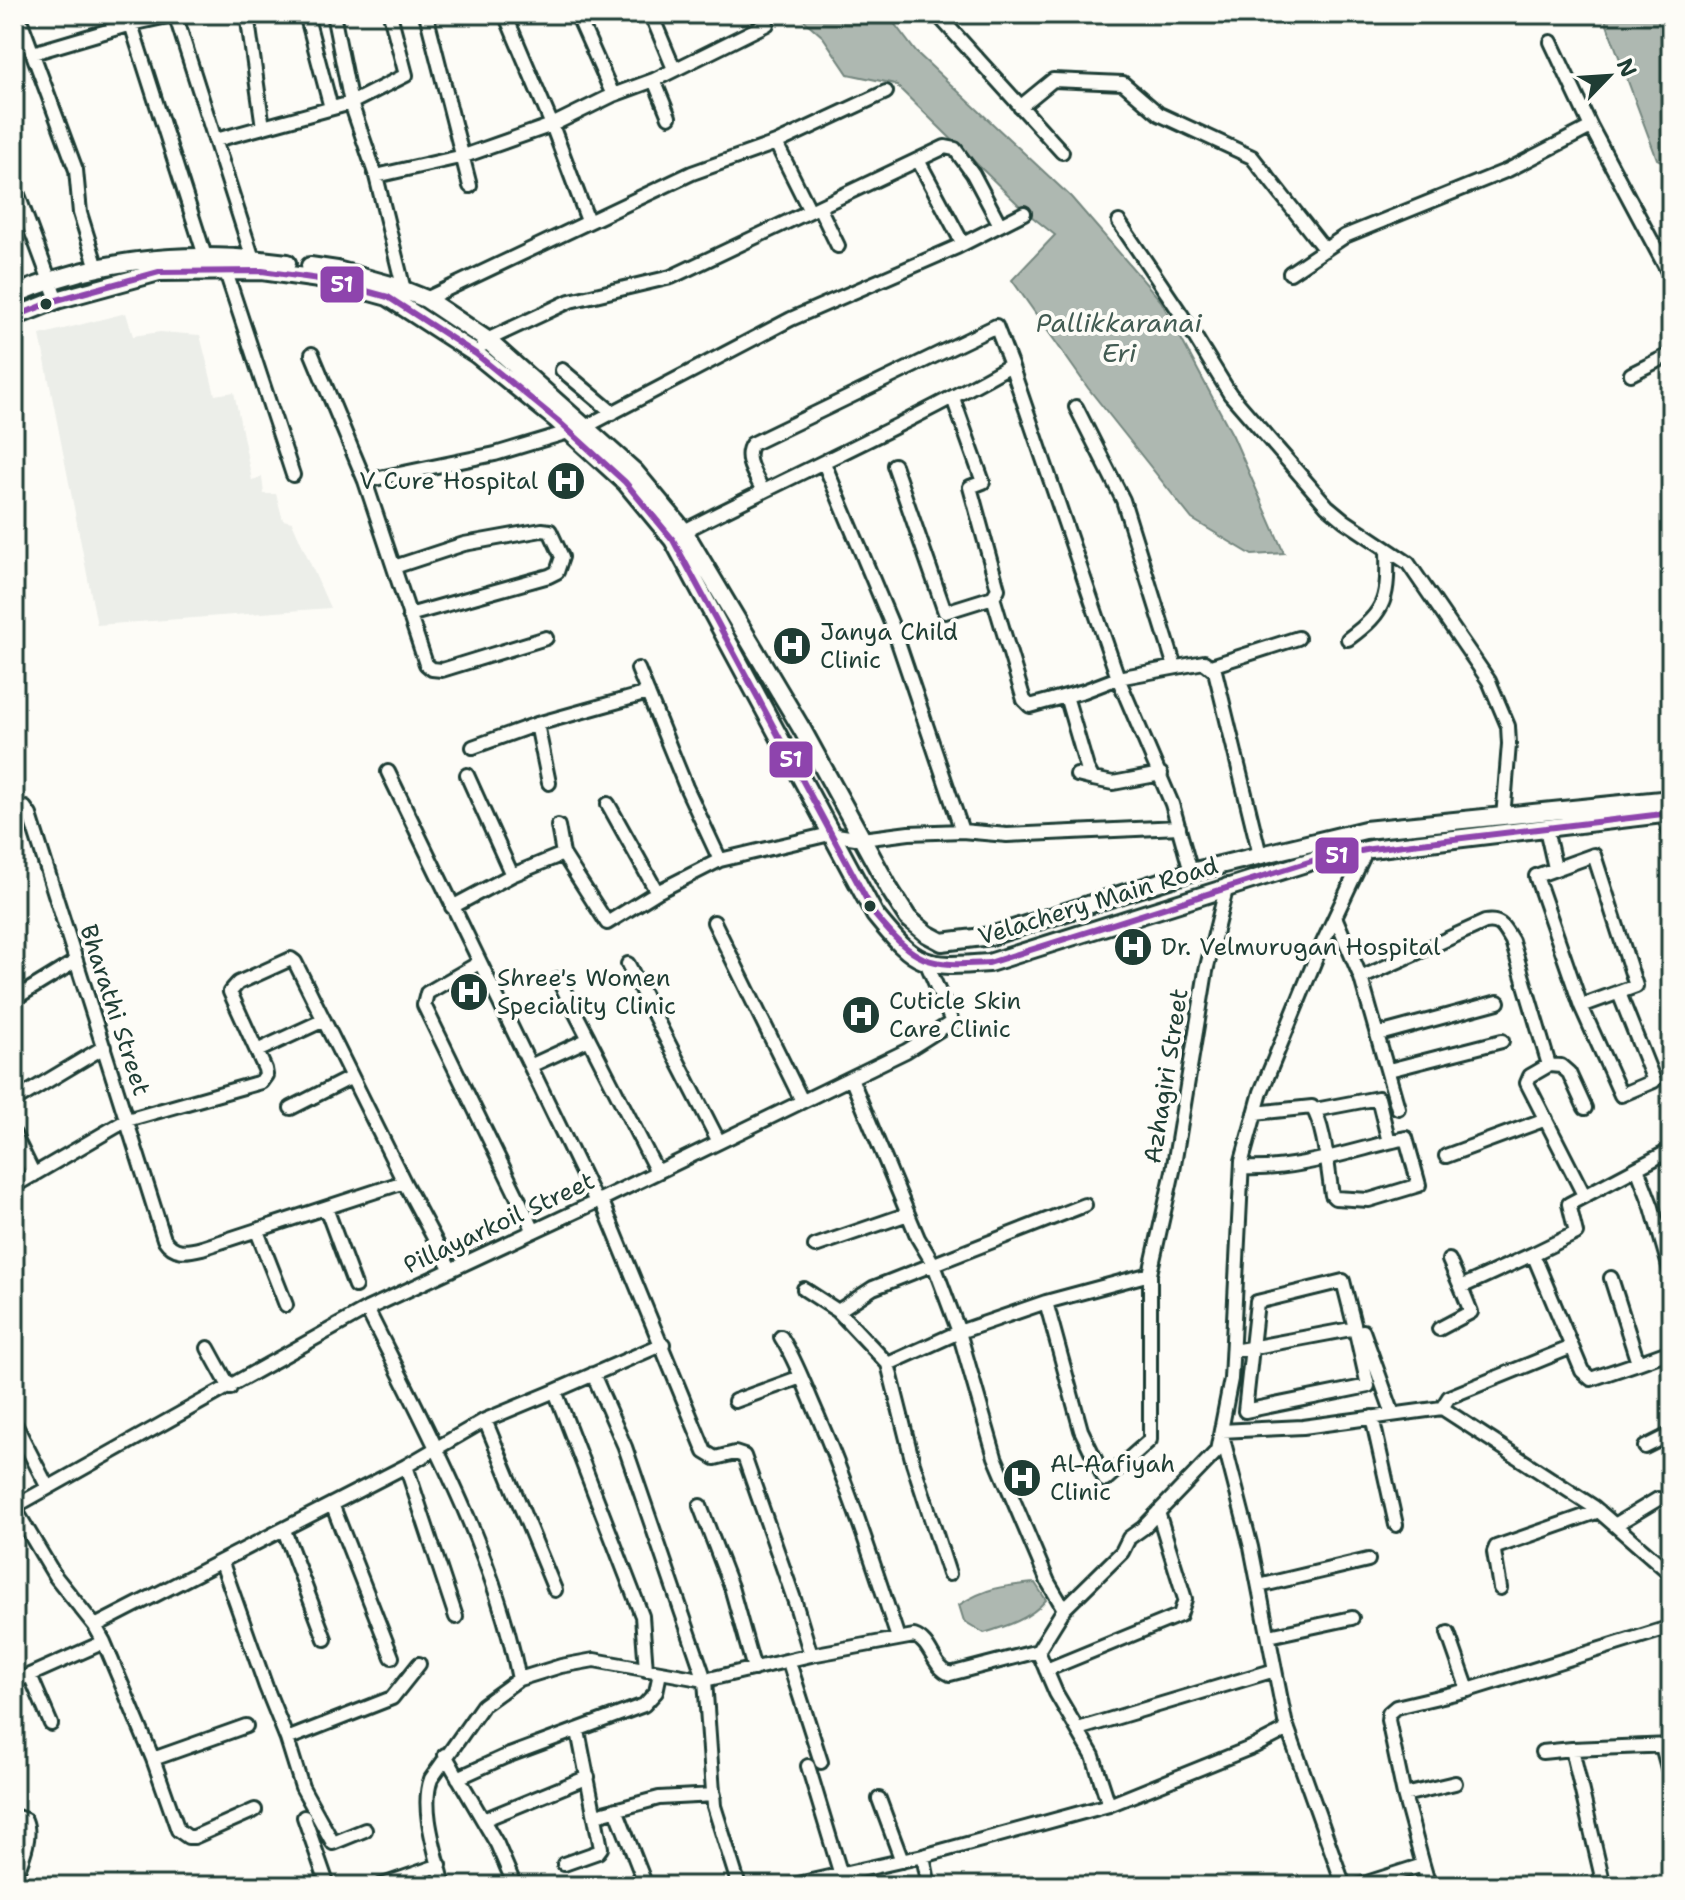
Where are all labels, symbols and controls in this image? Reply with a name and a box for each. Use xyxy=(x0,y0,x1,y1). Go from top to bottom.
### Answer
north arrow xyxy=(1569,36,1649,116)
text: N xyxy=(1610,54,1643,82)
line badge: 51 xyxy=(319,265,365,304)
text: 51 xyxy=(331,270,353,299)
unlabelled marker xyxy=(38,296,54,312)
water label: Pallikkaranai Eri xyxy=(1036,305,1203,370)
hospital icon: V Cure Hospital xyxy=(545,460,587,502)
place label: V Cure Hospital xyxy=(359,465,539,497)
place label: Janya Child Clinic xyxy=(820,616,958,676)
hospital icon: Janya Child Clinic xyxy=(771,625,813,667)
line badge: 51 xyxy=(768,740,814,779)
text: 51 xyxy=(780,745,802,774)
line badge: 51 xyxy=(1314,836,1360,875)
text: 51 xyxy=(1326,841,1348,870)
street label: Velachery Main Road xyxy=(974,849,1222,953)
unlabelled marker xyxy=(862,898,878,914)
street label: Bharathi Street xyxy=(72,920,158,1100)
hospital icon: Dr. Velmurugan Hospital xyxy=(1112,926,1154,968)
place label: Dr. Velmurugan Hospital xyxy=(1161,931,1441,963)
place label: Shree's Women Speciality Clinic xyxy=(497,962,676,1022)
hospital icon: Shree's Women Speciality Clinic xyxy=(448,971,490,1013)
place label: Cuticle Skin Care Clinic xyxy=(889,985,1021,1045)
street label: Azhagiri Street xyxy=(1136,986,1196,1166)
hospital icon: Cuticle Skin Care Clinic xyxy=(840,994,882,1036)
street label: Pillayarkoil Street xyxy=(398,1165,600,1281)
place label: Al-Aafiyah Clinic xyxy=(1050,1448,1175,1508)
hospital icon: Al-Aafiyah Clinic xyxy=(1001,1457,1043,1499)

